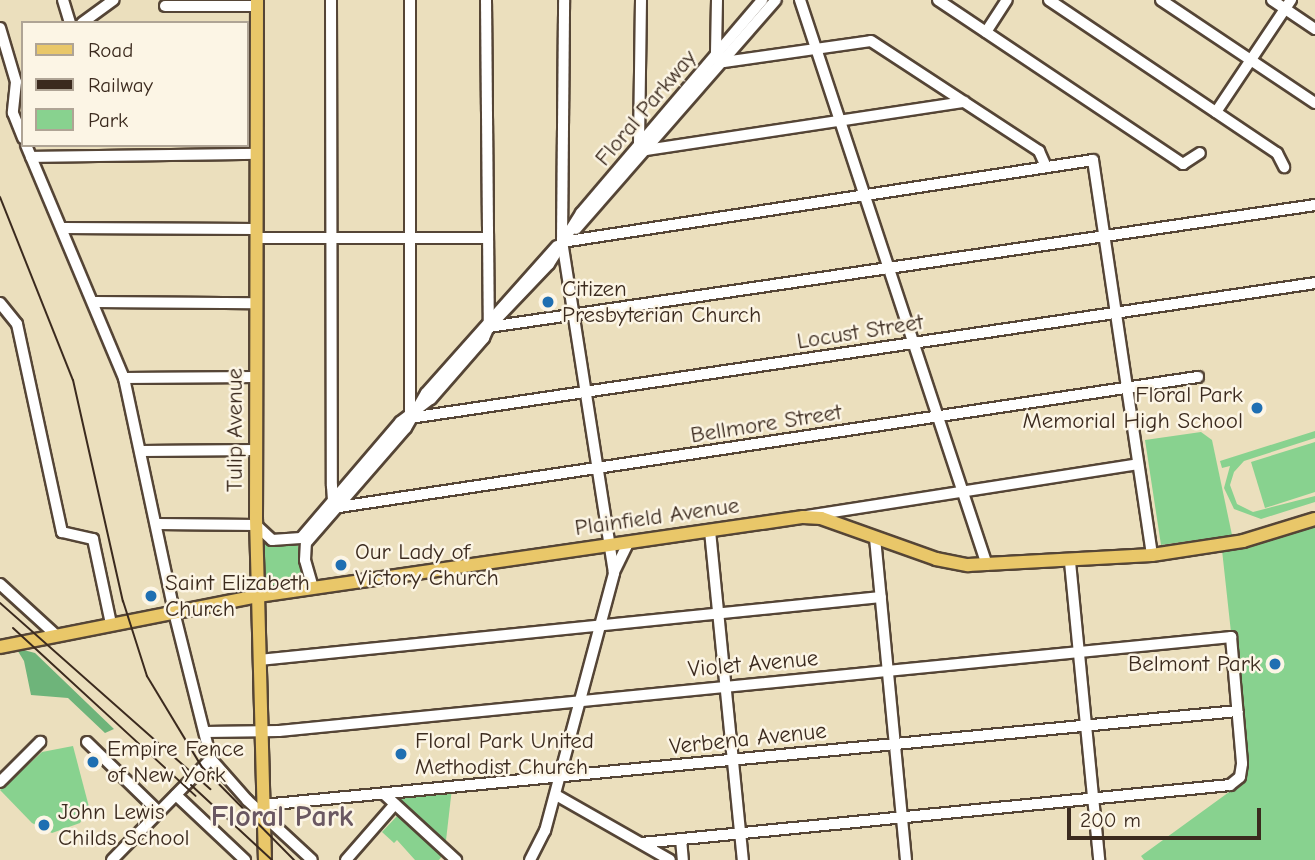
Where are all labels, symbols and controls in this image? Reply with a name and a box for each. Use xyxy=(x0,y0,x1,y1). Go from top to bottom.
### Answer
legend xyxy=(21,21,248,147)
text: Road xyxy=(88,38,133,62)
street label: Floral Parkway xyxy=(589,44,703,172)
text: Railway xyxy=(88,73,153,97)
text: Park xyxy=(88,108,128,132)
place label: Citizen Presbyterian Church xyxy=(562,275,761,329)
marker: Citizen Presbyterian Church xyxy=(540,294,556,310)
street label: Locust Street xyxy=(795,308,925,356)
street label: Tulip Avenue xyxy=(221,368,249,492)
place label: Floral Park Memorial High School xyxy=(1023,381,1243,435)
street label: Bellmore Street xyxy=(689,398,843,450)
marker: Floral Park Memorial High School xyxy=(1249,400,1265,416)
street label: Plainfield Avenue xyxy=(573,492,741,542)
place label: Our Lady of Victory Church xyxy=(355,538,499,592)
marker: Our Lady of Victory Church xyxy=(333,557,349,573)
place label: Saint Elizabeth Church xyxy=(165,569,310,623)
marker: Saint Elizabeth Church xyxy=(143,588,159,604)
street label: Violet Avenue xyxy=(687,645,819,683)
place label: Belmont Park xyxy=(1128,650,1261,678)
marker: Belmont Park xyxy=(1267,656,1283,672)
street label: Verbena Avenue xyxy=(668,717,828,761)
place label: Floral Park United Methodist Church xyxy=(415,727,594,781)
place label: Empire Fence of New York xyxy=(107,735,244,789)
marker: Floral Park United Methodist Church xyxy=(393,746,409,762)
marker: Empire Fence of New York xyxy=(85,754,101,770)
scale bar xyxy=(1070,794,1264,838)
place label: John Lewis Childs School xyxy=(58,798,190,852)
district label: Floral Park xyxy=(211,799,353,835)
text: 200 m xyxy=(1080,808,1141,832)
marker: John Lewis Childs School xyxy=(36,817,52,833)

